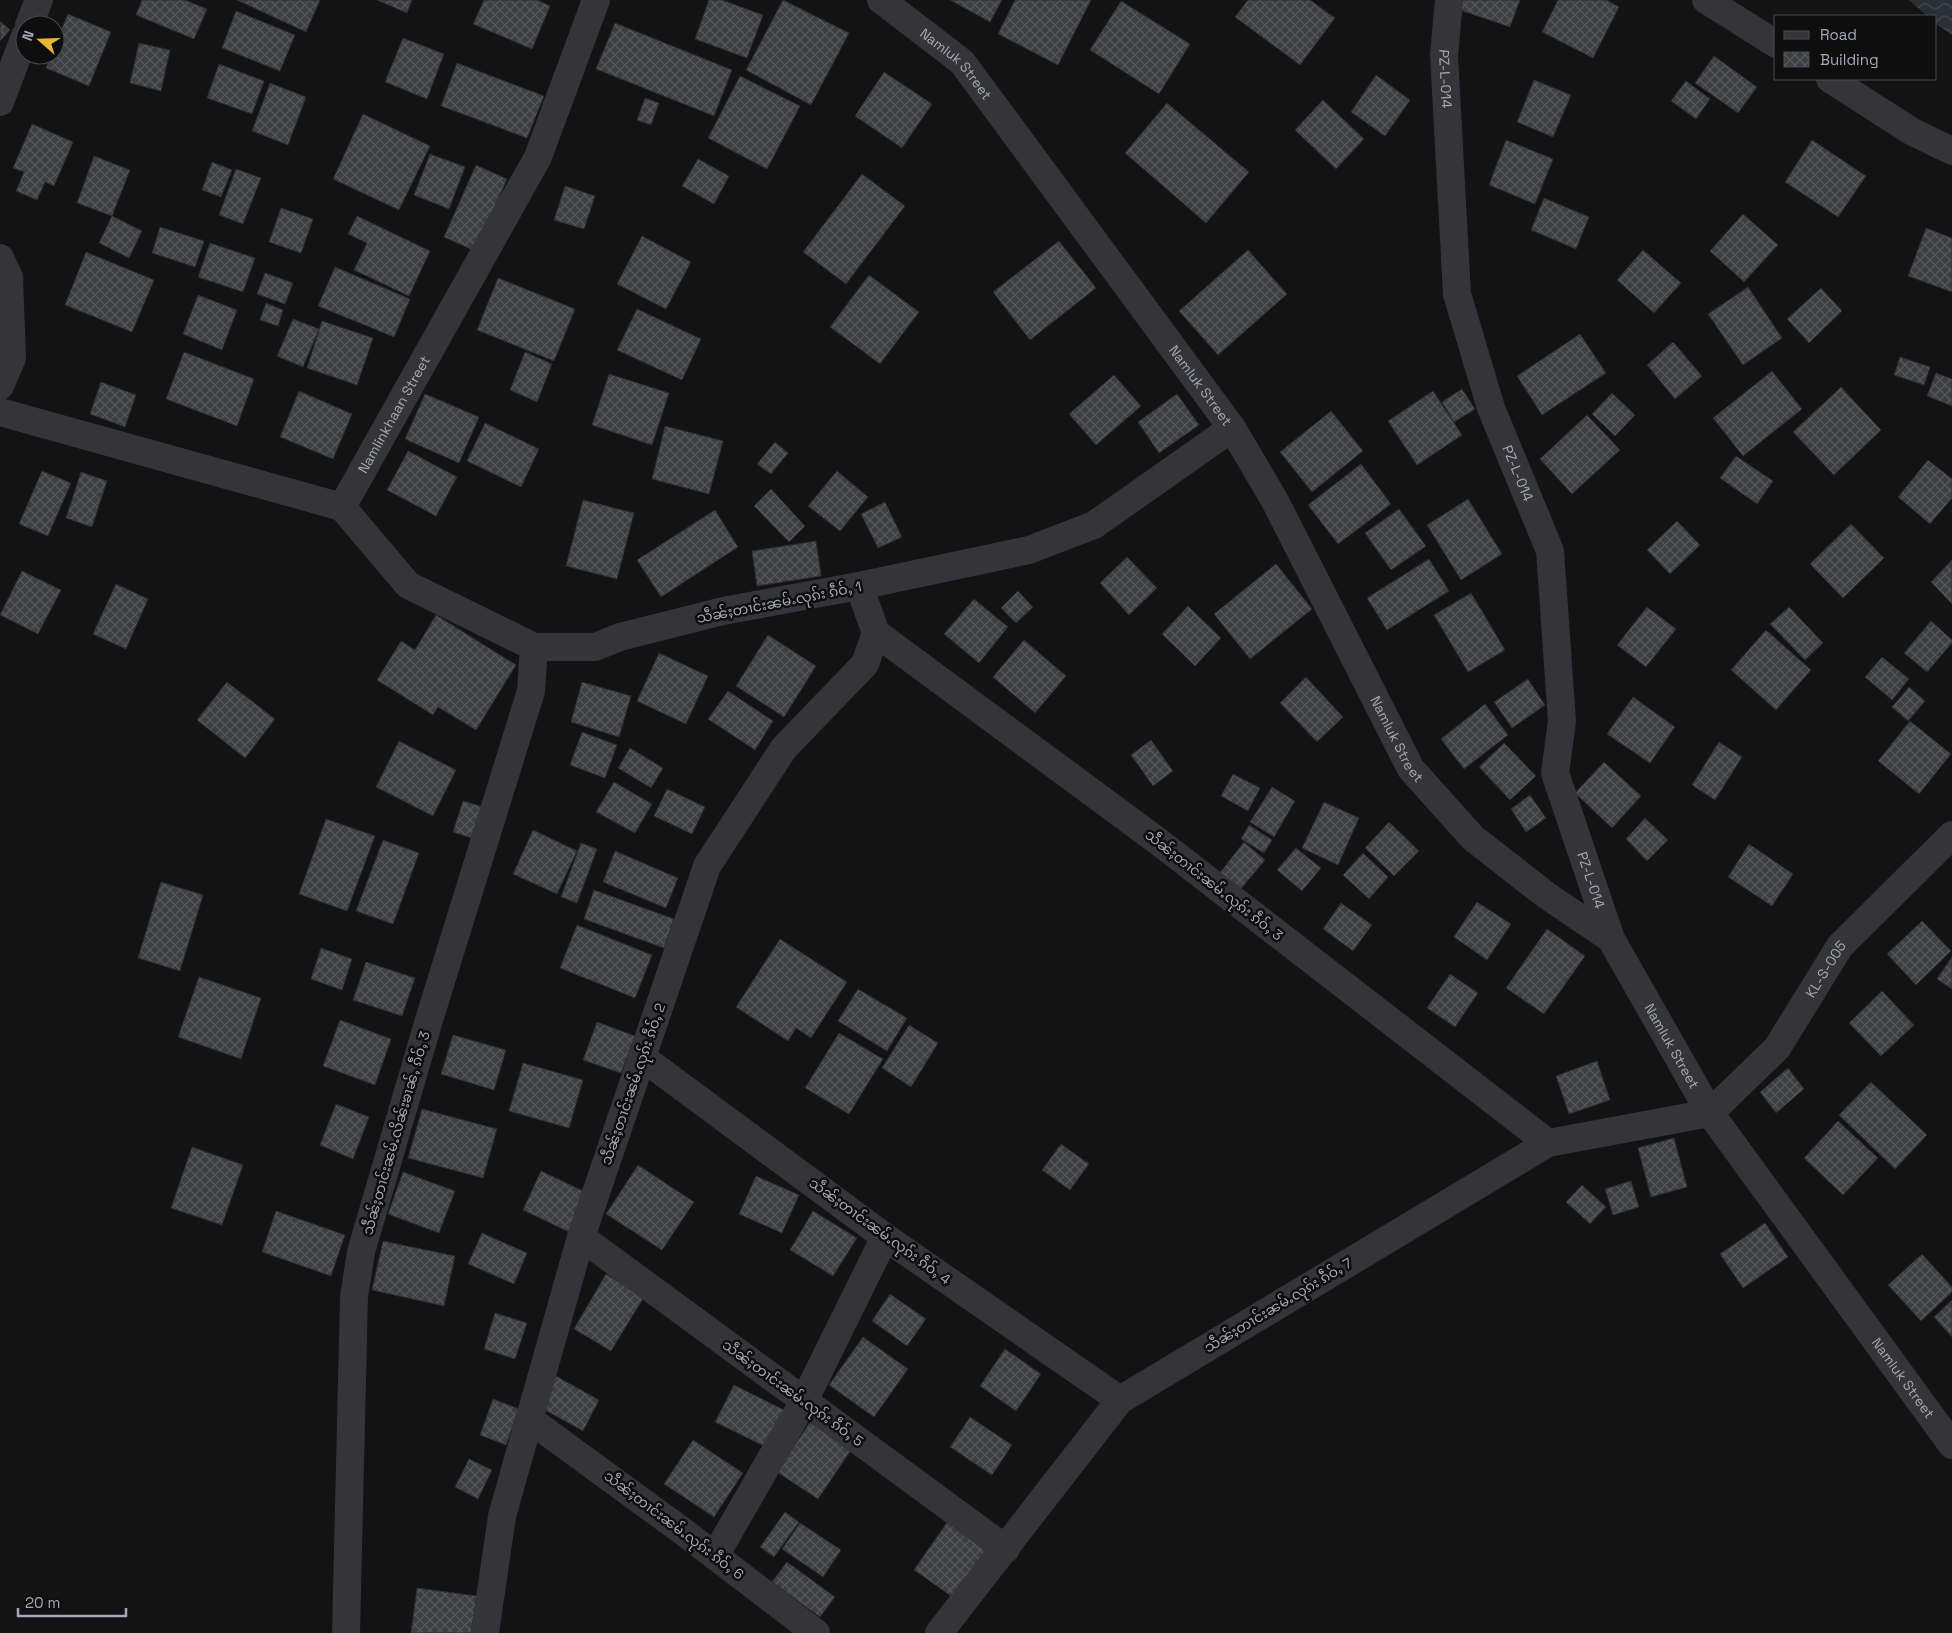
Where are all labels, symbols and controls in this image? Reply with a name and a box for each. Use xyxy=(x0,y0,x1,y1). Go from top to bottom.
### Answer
north arrow xyxy=(15,15,65,65)
legend xyxy=(1774,15,1937,80)
street label: Namluk Street xyxy=(916,24,996,103)
text: Road xyxy=(1820,25,1857,44)
text: N xyxy=(18,28,38,43)
street label: PZ-L-014 xyxy=(1435,49,1456,109)
text: Building xyxy=(1820,50,1879,69)
street label: Namluk Street xyxy=(1165,342,1236,429)
street label: Namlinkhaan Street xyxy=(354,352,434,477)
street label: PZ-L-014 xyxy=(1498,442,1538,504)
street label: သဵၼ်ႈတၢင်းၼမ်ႉလုၵ်း ၵဵဝ်ႇ 1 xyxy=(695,576,864,630)
street label: Namluk Street xyxy=(1366,693,1427,786)
street label: သဵၼ်ႈတၢင်းၼမ်ႉလုၵ်း ၵဵဝ်ႇ 3 xyxy=(1140,825,1287,947)
street label: PZ-L-014 xyxy=(1573,849,1609,911)
street label: KL-S-005 xyxy=(1801,937,1849,1001)
street label: သဵၼ်ႈတၢင်းၼမ်ႉလုၵ်း ၵဵဝ်ႇ 2 xyxy=(596,1000,672,1168)
street label: Namluk Street xyxy=(1640,1000,1703,1092)
street label: သဵၼ်ႈတၢင်းၼမ်ႉလိၼ်းၶၢၼ်ႇ ၵဵဝ်ႇ 3 xyxy=(357,1029,434,1237)
street label: သဵၼ်ႈတၢင်းၼမ်ႉလုၵ်း ၵဵဝ်ႇ 4 xyxy=(804,1173,955,1291)
street label: သဵၼ်ႈတၢင်းၼမ်ႉလုၵ်း ၵဵဝ်ႇ 7 xyxy=(1200,1253,1357,1359)
street label: Namluk Street xyxy=(1868,1334,1938,1422)
street label: သဵၼ်ႈတၢင်းၼမ်ႉလုၵ်း ၵဵဝ်ႇ 5 xyxy=(717,1335,868,1453)
street label: သဵၼ်ႈတၢင်းၼမ်ႉလုၵ်း ၵဵဝ်ႇ 6 xyxy=(599,1466,748,1586)
scale bar xyxy=(18,1586,125,1618)
text: 20 m xyxy=(25,1593,60,1612)

